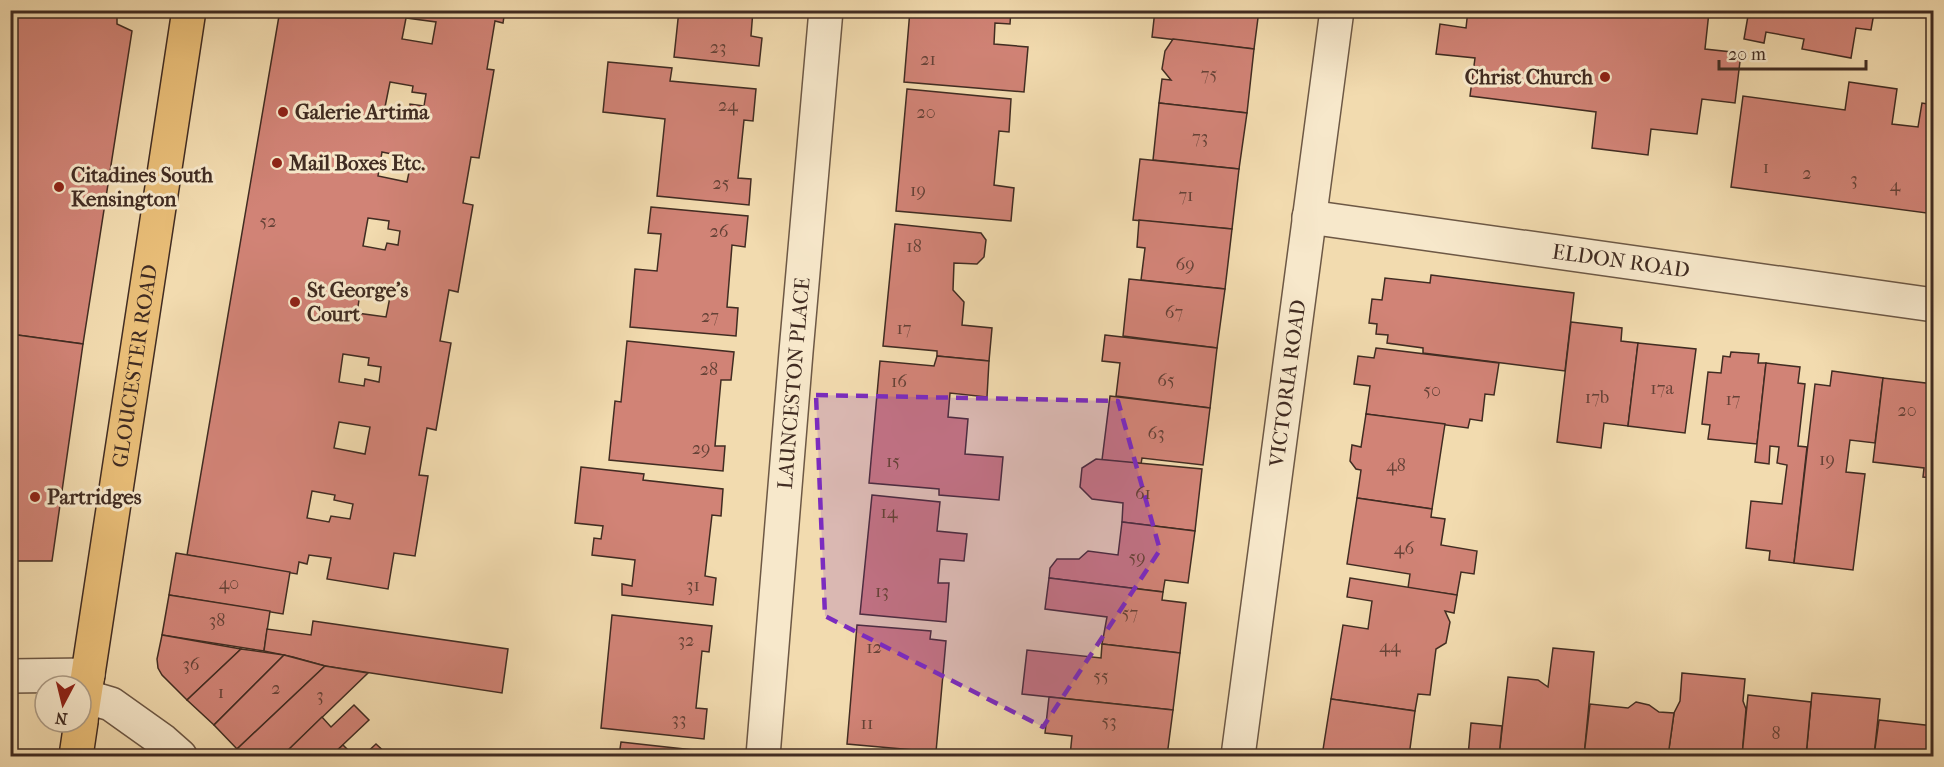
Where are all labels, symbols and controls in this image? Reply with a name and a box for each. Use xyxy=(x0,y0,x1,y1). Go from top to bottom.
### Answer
scale bar xyxy=(1719,33,1866,71)
house number: 23 xyxy=(710,37,726,58)
text: 20 m xyxy=(1728,44,1766,65)
house number: 21 xyxy=(920,49,936,70)
house number: 75 xyxy=(1201,64,1217,85)
place label: Christ Church xyxy=(1465,65,1593,89)
marker: Christ Church xyxy=(1598,70,1612,84)
house number: 24 xyxy=(718,95,738,116)
place label: Galerie Artima xyxy=(295,100,430,124)
house number: 20 xyxy=(916,102,936,123)
marker: Galerie Artima xyxy=(276,105,290,119)
house number: 73 xyxy=(1192,127,1208,148)
place label: Mail Boxes Etc. xyxy=(288,151,425,175)
marker: Mail Boxes Etc. xyxy=(270,156,284,170)
house number: 1 xyxy=(1763,157,1769,178)
place label: Citadines South Kensington xyxy=(71,163,213,211)
house number: 2 xyxy=(1802,163,1812,184)
house number: 3 xyxy=(1850,169,1858,190)
house number: 25 xyxy=(712,173,730,194)
house number: 4 xyxy=(1890,175,1901,196)
marker: Citadines South Kensington xyxy=(52,180,66,194)
house number: 19 xyxy=(910,180,926,201)
house number: 71 xyxy=(1178,185,1194,206)
house number: 52 xyxy=(259,211,277,232)
house number: 26 xyxy=(709,221,729,242)
house number: 18 xyxy=(906,236,922,257)
street label: ELDON ROAD xyxy=(1550,239,1691,282)
house number: 69 xyxy=(1175,254,1195,275)
street label: GLOUCESTER ROAD xyxy=(108,263,162,469)
street label: LAUNCESTON PLACE xyxy=(773,276,815,490)
place label: St George's Court xyxy=(307,278,408,326)
marker: St George's Court xyxy=(288,295,302,309)
street label: VICTORIA ROAD xyxy=(1264,298,1310,469)
house number: 67 xyxy=(1165,302,1183,323)
house number: 27 xyxy=(701,306,719,327)
house number: 17 xyxy=(896,318,912,339)
house number: 28 xyxy=(700,359,718,380)
house number: 65 xyxy=(1157,370,1175,391)
house number: 16 xyxy=(891,371,907,392)
house number: 17a xyxy=(1650,378,1674,399)
house number: 50 xyxy=(1423,380,1441,401)
house number: 17b xyxy=(1585,387,1609,408)
house number: 17 xyxy=(1725,389,1741,410)
house number: 20 xyxy=(1897,400,1917,421)
house number: 63 xyxy=(1147,423,1165,444)
house number: 29 xyxy=(692,438,710,459)
house number: 19 xyxy=(1819,449,1835,470)
house number: 15 xyxy=(886,451,900,472)
house number: 48 xyxy=(1386,455,1406,476)
house number: 61 xyxy=(1135,483,1151,504)
place label: Partridges xyxy=(47,485,142,509)
marker: Partridges xyxy=(28,490,42,504)
house number: 14 xyxy=(880,502,898,523)
house number: 46 xyxy=(1394,538,1414,559)
house number: 59 xyxy=(1128,547,1146,568)
house number: 40 xyxy=(219,573,239,594)
house number: 31 xyxy=(686,575,700,596)
house number: 13 xyxy=(875,581,889,602)
house number: 57 xyxy=(1122,603,1139,624)
house number: 38 xyxy=(209,610,225,631)
house number: 32 xyxy=(678,630,694,651)
house number: 44 xyxy=(1379,636,1401,657)
house number: 12 xyxy=(866,637,882,658)
house number: 36 xyxy=(182,654,200,675)
house number: 55 xyxy=(1093,666,1109,687)
north arrow xyxy=(33,674,93,734)
house number: 2 xyxy=(271,678,281,699)
house number: 1 xyxy=(218,682,224,703)
house number: 3 xyxy=(316,685,324,706)
text: N xyxy=(53,708,68,729)
house number: 33 xyxy=(672,709,686,730)
house number: 53 xyxy=(1101,711,1117,732)
house number: 11 xyxy=(861,713,873,734)
house number: 8 xyxy=(1771,723,1781,744)

